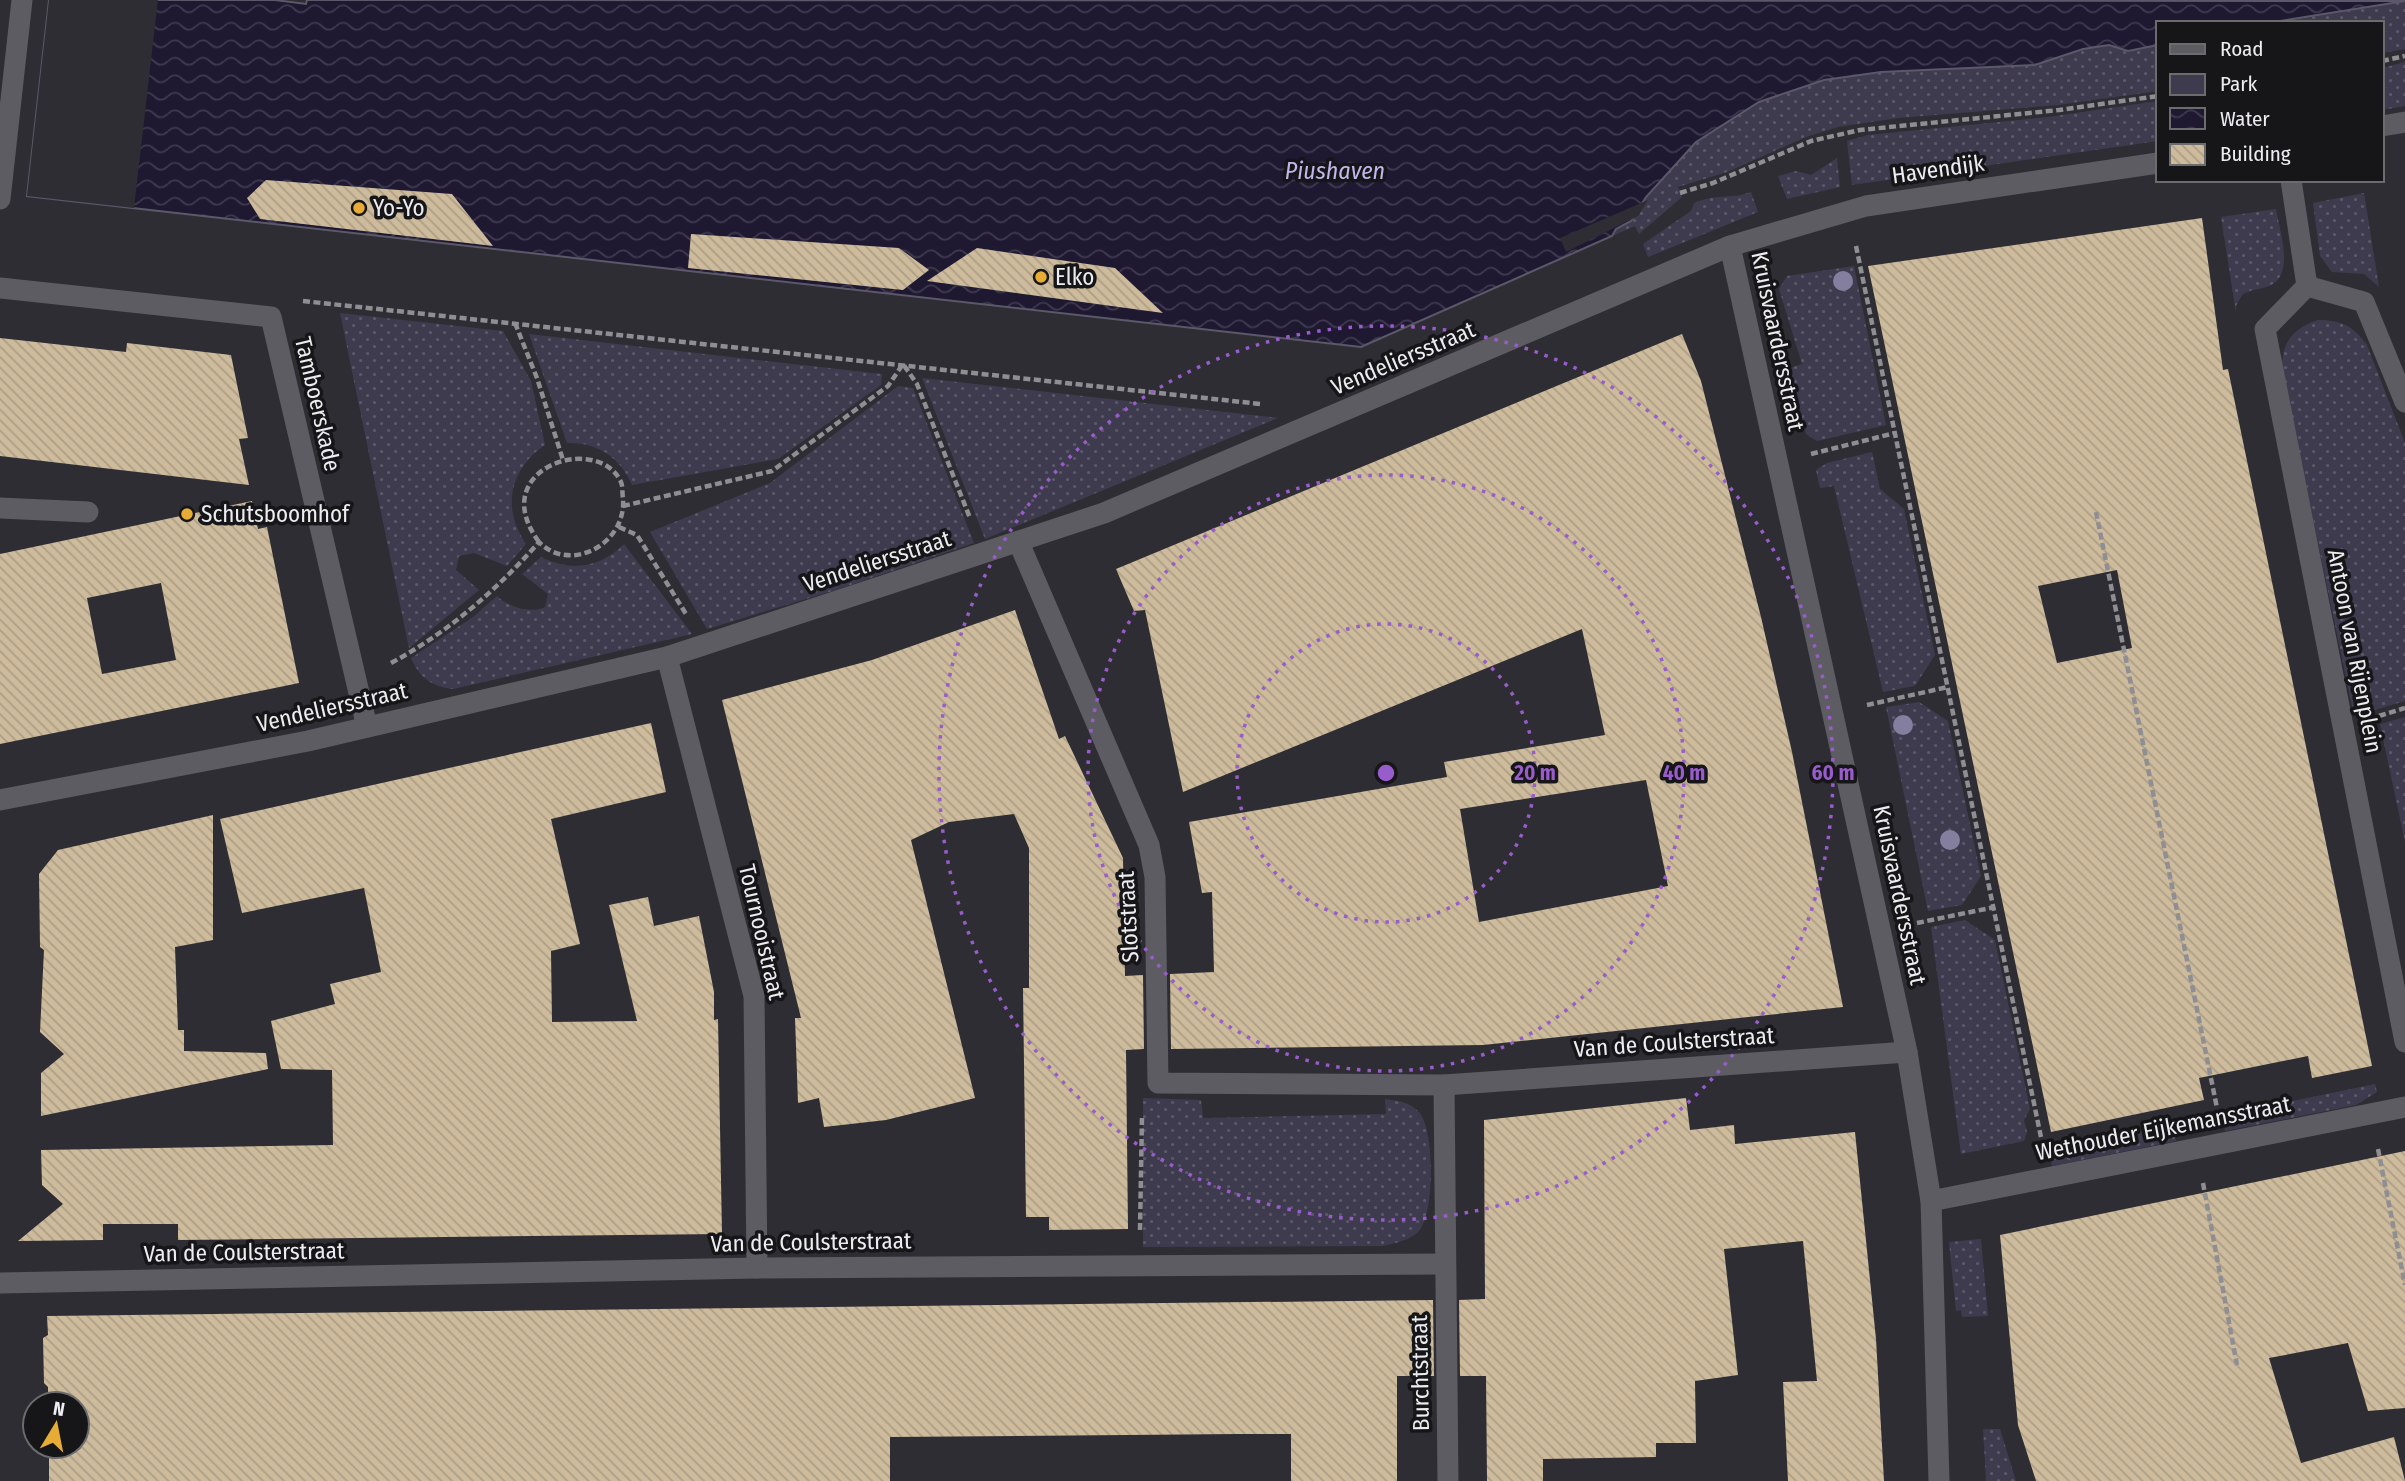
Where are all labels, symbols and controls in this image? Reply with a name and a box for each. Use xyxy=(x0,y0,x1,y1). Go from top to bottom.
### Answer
legend xyxy=(2156,21,2384,182)
text: Road xyxy=(2220,36,2264,62)
text: Park xyxy=(2220,71,2258,97)
text: Water xyxy=(2220,106,2270,132)
text: Building xyxy=(2220,141,2291,167)
street label: Havendijk xyxy=(1890,149,1986,189)
water label: Piushaven xyxy=(1285,157,1385,185)
place label: Yo-Yo xyxy=(373,194,425,222)
marker: Yo-Yo xyxy=(351,200,367,216)
street label: Kruisvaardersstraat xyxy=(1745,249,1811,434)
place label: Elko xyxy=(1055,263,1094,291)
marker: Elko xyxy=(1033,269,1049,285)
street label: Vendeliersstraat xyxy=(1327,315,1480,401)
street label: Tamboerskade xyxy=(289,334,347,474)
place label: Schutsboomhof xyxy=(201,500,351,528)
marker: Schutsboomhof xyxy=(179,506,195,522)
street label: Vendeliersstraat xyxy=(800,524,955,598)
street label: Antoon van Rijenplein xyxy=(2322,547,2388,755)
street label: Vendeliersstraat xyxy=(254,676,410,738)
text: 20 m xyxy=(1513,760,1556,786)
text: 40 m xyxy=(1663,760,1705,786)
text: 60 m xyxy=(1812,760,1854,786)
centre of rings xyxy=(1374,761,1398,785)
street label: Kruisvaardersstraat xyxy=(1867,803,1933,988)
street label: Tournooistraat xyxy=(733,861,791,1003)
street label: Slotstraat xyxy=(1112,870,1144,963)
street label: Van de Coulsterstraat xyxy=(1573,1021,1776,1063)
street label: Wethouder Eijkemansstraat xyxy=(2033,1089,2293,1166)
street label: Van de Coulsterstraat xyxy=(710,1226,912,1258)
street label: Van de Coulsterstraat xyxy=(143,1236,345,1268)
street label: Burchtstraat xyxy=(1405,1314,1435,1431)
north arrow xyxy=(21,1390,91,1460)
text: N xyxy=(51,1396,66,1421)

